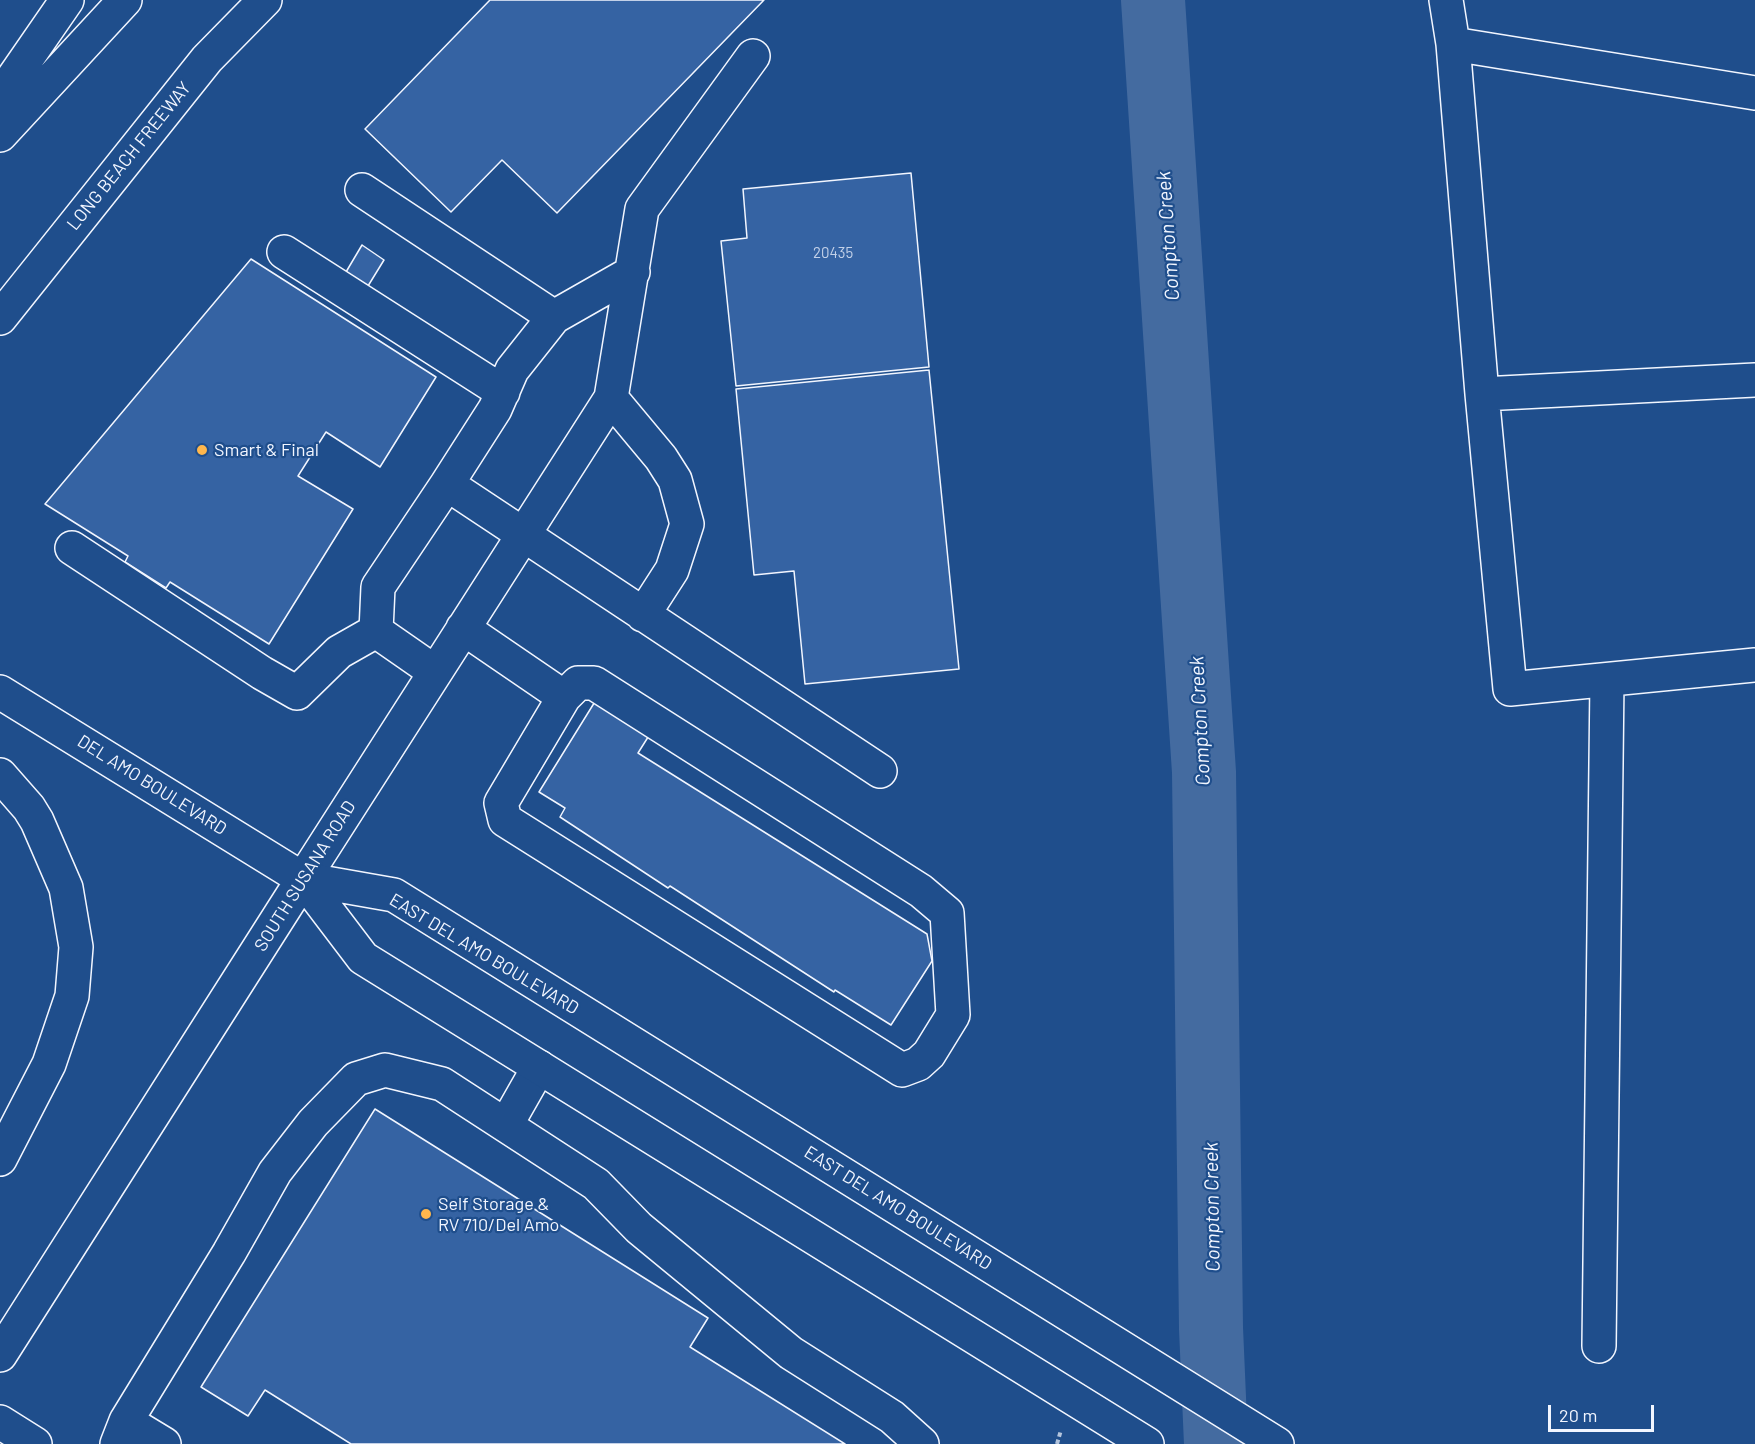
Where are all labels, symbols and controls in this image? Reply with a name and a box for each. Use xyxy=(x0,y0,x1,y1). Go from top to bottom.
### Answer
street label: LONG BEACH FREEWAY xyxy=(63,77,195,235)
water label: Compton Creek xyxy=(1151,170,1185,302)
house number: 20435 xyxy=(813,244,853,262)
place label: Smart & Final xyxy=(214,439,319,461)
marker: Smart & Final xyxy=(195,443,209,457)
water label: Compton Creek xyxy=(1185,656,1215,786)
street label: DEL AMO BOULEVARD xyxy=(73,730,231,840)
street label: SOUTH SUSANA ROAD xyxy=(250,797,360,955)
street label: EAST DEL AMO BOULEVARD xyxy=(385,889,583,1019)
street label: EAST DEL AMO BOULEVARD xyxy=(800,1141,996,1275)
water label: Compton Creek xyxy=(1199,1142,1225,1272)
place label: Self Storage & RV 710/Del Amo xyxy=(438,1193,559,1236)
marker: Self Storage & RV 710/Del Amo xyxy=(419,1207,433,1221)
scale bar xyxy=(1551,1393,1658,1431)
text: 20 m xyxy=(1559,1404,1597,1426)

